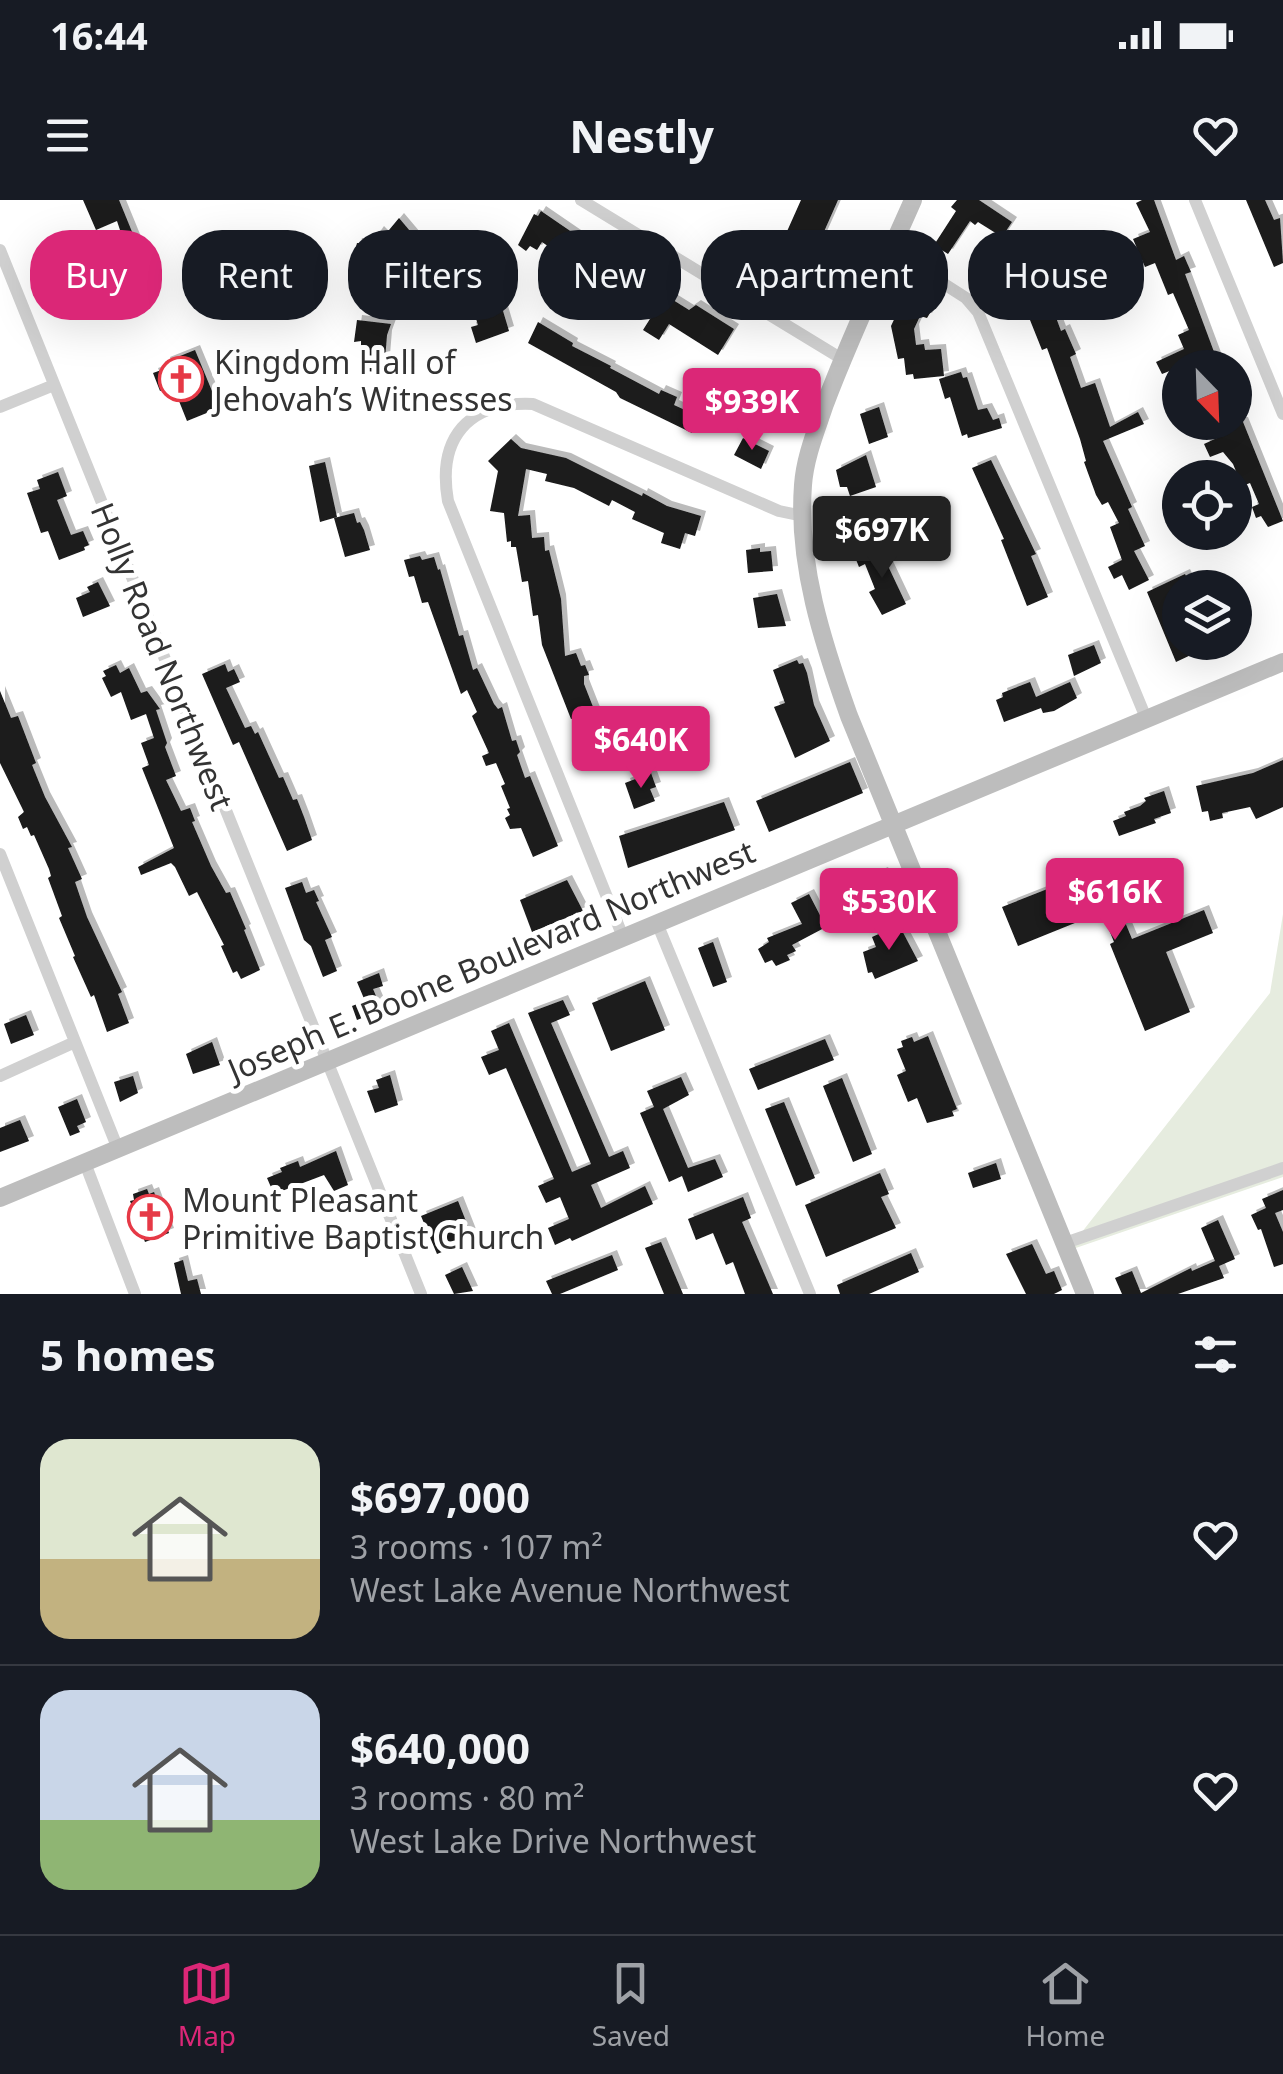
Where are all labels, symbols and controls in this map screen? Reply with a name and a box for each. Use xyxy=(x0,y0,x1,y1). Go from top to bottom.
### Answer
text: 16:44 xyxy=(50,9,148,61)
text: Nestly xyxy=(569,105,714,166)
icon: menu xyxy=(40,108,95,163)
icon: heart xyxy=(1188,108,1243,163)
chip: Buy xyxy=(30,230,162,320)
chip: Rent xyxy=(182,230,328,320)
chip: Filters xyxy=(348,230,518,320)
chip: New xyxy=(538,230,681,320)
chip: Apartment xyxy=(701,230,948,320)
chip: House xyxy=(968,230,1144,320)
place label: Kingdom Hall of Jehovah’s Witnesses xyxy=(211,340,513,420)
north arrow xyxy=(1162,350,1252,440)
map controls xyxy=(1162,350,1252,660)
church icon: Kingdom Hall of Jehovah’s Witnesses xyxy=(158,356,204,402)
pin: $939K xyxy=(682,368,822,453)
text: $939K xyxy=(705,379,799,422)
button: locate xyxy=(1162,460,1252,550)
street label: Holly Road Northwest xyxy=(82,496,244,816)
pin: $697K xyxy=(812,496,952,581)
text: $697K xyxy=(835,507,929,550)
button: layers xyxy=(1162,570,1252,660)
pin: $640K xyxy=(571,706,711,791)
text: $640K xyxy=(594,717,688,760)
street label: Joseph E. Boone Boulevard Northwest xyxy=(218,829,761,1092)
pin: $616K xyxy=(1045,858,1185,943)
pin: $530K xyxy=(819,868,959,953)
text: $616K xyxy=(1068,869,1162,912)
text: $530K xyxy=(842,879,936,922)
place label: Mount Pleasant Primitive Baptist Church xyxy=(182,1178,544,1258)
church icon: Mount Pleasant Primitive Baptist Church xyxy=(127,1194,173,1240)
text: 5 homes xyxy=(40,1326,216,1383)
icon: filters xyxy=(1188,1327,1243,1382)
text: $697,000 xyxy=(350,1468,530,1525)
icon: home xyxy=(120,1479,240,1599)
icon: heart xyxy=(1188,1512,1243,1567)
text: 3 rooms · 107 m² xyxy=(350,1525,603,1568)
text: West Lake Avenue Northwest xyxy=(350,1568,790,1611)
text: $640,000 xyxy=(350,1719,530,1776)
icon: home xyxy=(120,1730,240,1850)
icon: heart xyxy=(1188,1763,1243,1818)
text: 3 rooms · 80 m² xyxy=(350,1776,584,1819)
text: West Lake Drive Northwest xyxy=(350,1819,756,1862)
tab: Map xyxy=(178,1956,236,2054)
tab: Saved xyxy=(592,1956,670,2054)
tab: Home xyxy=(1026,1956,1105,2054)

